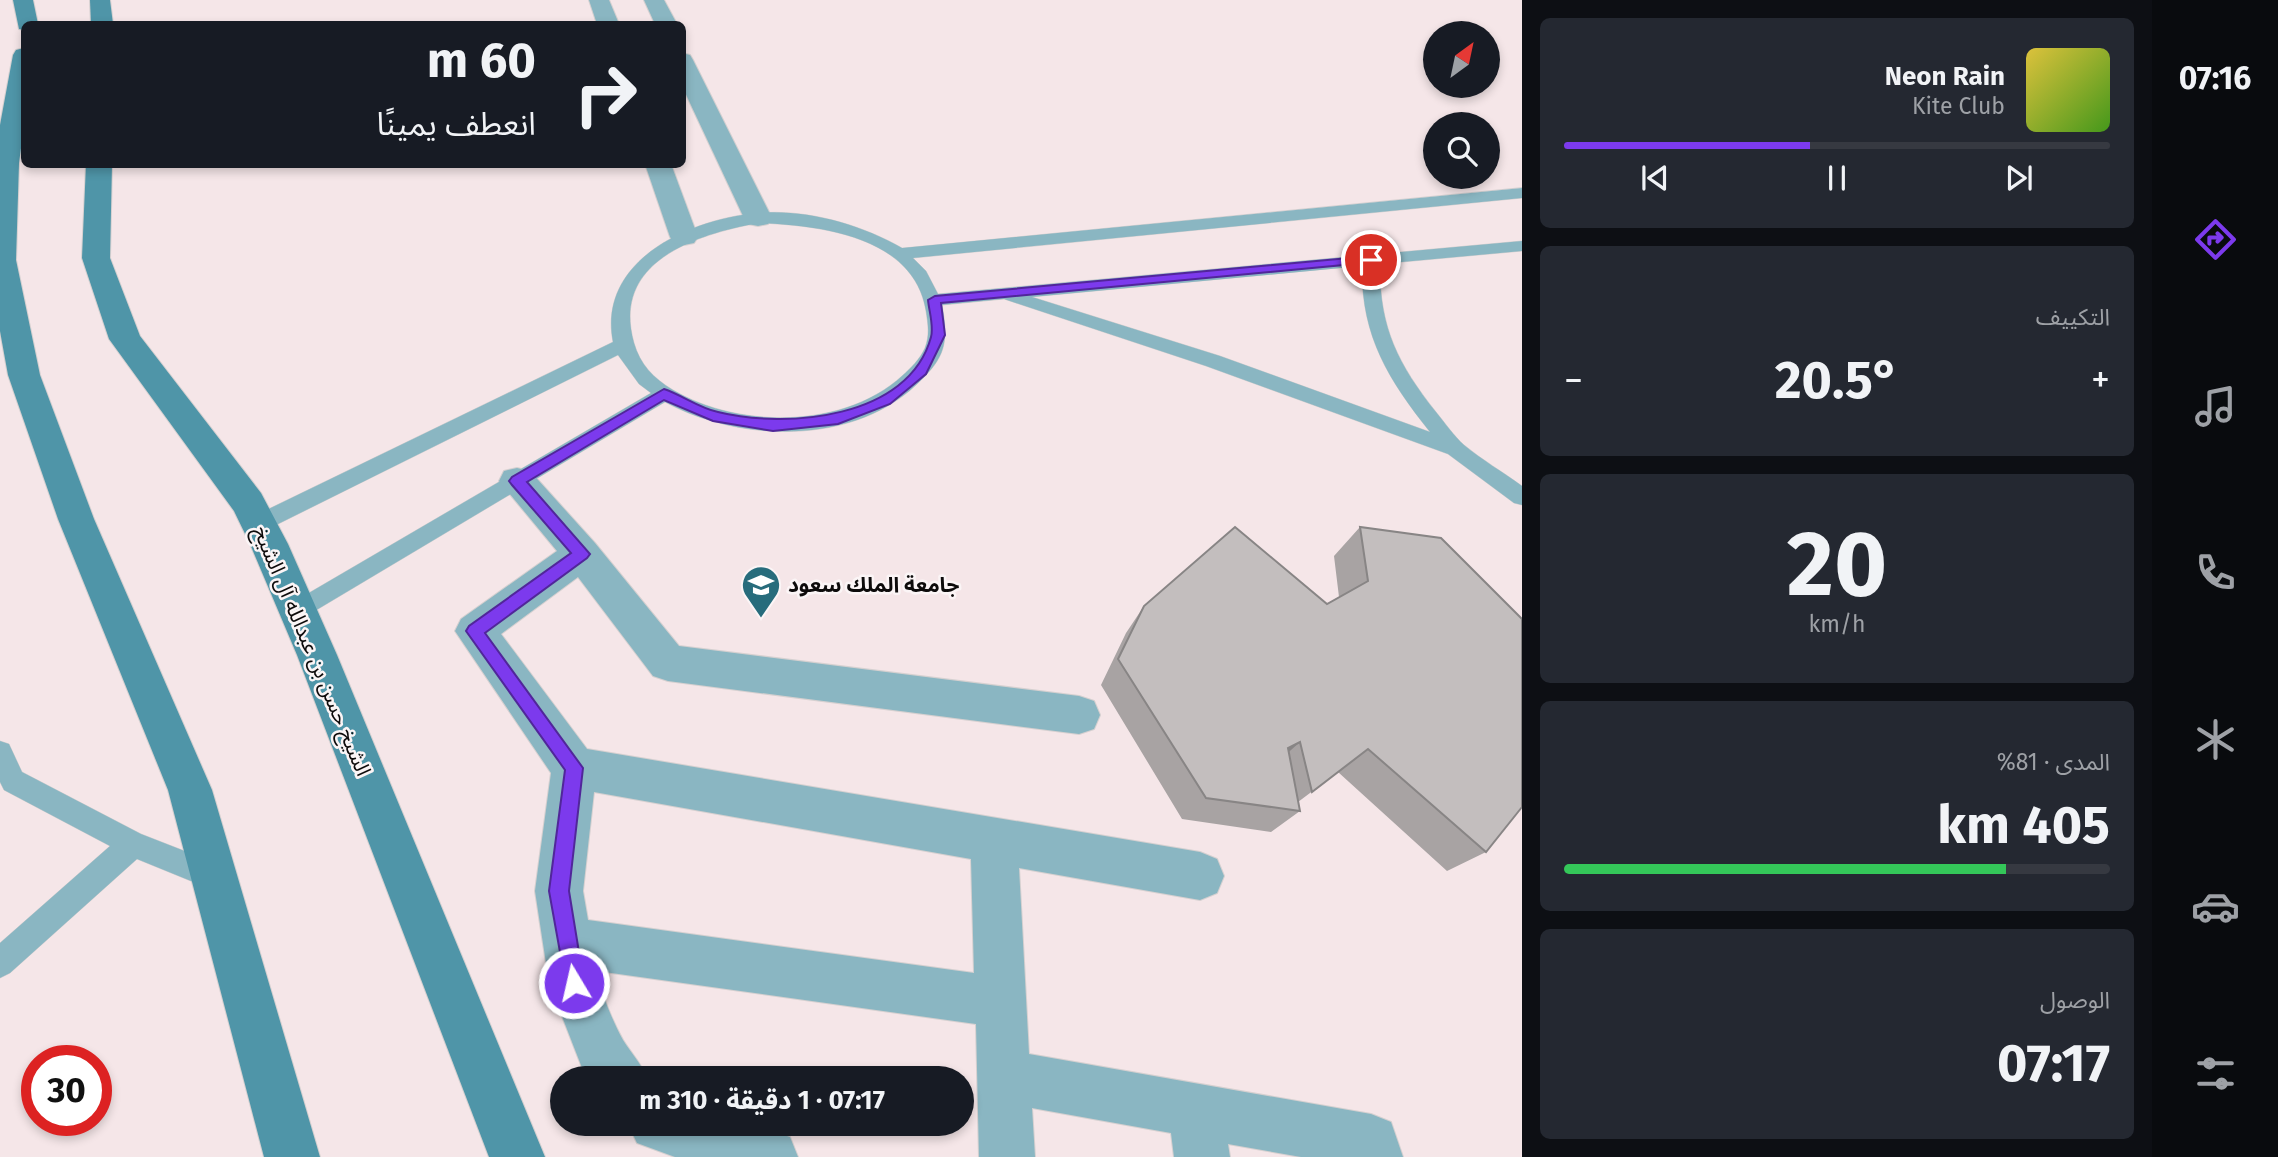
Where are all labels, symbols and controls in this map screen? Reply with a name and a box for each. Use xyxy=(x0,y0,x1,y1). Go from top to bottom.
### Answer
north arrow xyxy=(1423,21,1500,98)
map controls xyxy=(1423,21,1500,189)
text: 60 m xyxy=(427,31,536,90)
icon: right xyxy=(560,49,651,140)
text: 07:16 xyxy=(2179,59,2251,97)
text: Neon Rain xyxy=(1885,61,2005,92)
text: Kite Club xyxy=(1912,92,2005,120)
text: انعطف يمينًا xyxy=(376,105,536,143)
button: search xyxy=(1423,112,1500,189)
icon: previous xyxy=(1636,159,1674,197)
icon: pause xyxy=(1818,159,1856,197)
icon: next xyxy=(2000,159,2038,197)
icon: directions xyxy=(2191,215,2240,264)
pin xyxy=(1341,230,1401,290)
icon: arrive xyxy=(1352,241,1390,279)
text: التكييف xyxy=(2036,303,2110,331)
text: 20.5° xyxy=(1775,349,1899,412)
text: − xyxy=(1564,357,1583,403)
text: + xyxy=(2091,357,2110,403)
icon: music xyxy=(2191,382,2240,431)
text: 20 xyxy=(1787,510,1887,619)
street label: الشيخ حسن بن عبدالله آل الشيخ xyxy=(246,522,377,781)
icon: phone xyxy=(2191,548,2240,597)
school or university icon: جامعة الملك سعود xyxy=(740,564,782,619)
place label: جامعة الملك سعود xyxy=(788,572,960,598)
text: km/h xyxy=(1809,610,1865,638)
icon: climate xyxy=(2191,715,2240,764)
text: المدى · 81% xyxy=(1997,748,2110,776)
text: 405 km xyxy=(1937,794,2110,857)
icon: car xyxy=(2191,882,2240,931)
position arrow xyxy=(537,946,611,1020)
text: الوصول xyxy=(2040,986,2110,1014)
text: 07:17 xyxy=(1997,1032,2110,1095)
speed limit sign: 30 xyxy=(21,1045,112,1136)
icon: filters xyxy=(2191,1049,2240,1098)
text: 07:17 · 1 دقيقة · 310 m xyxy=(639,1085,885,1116)

